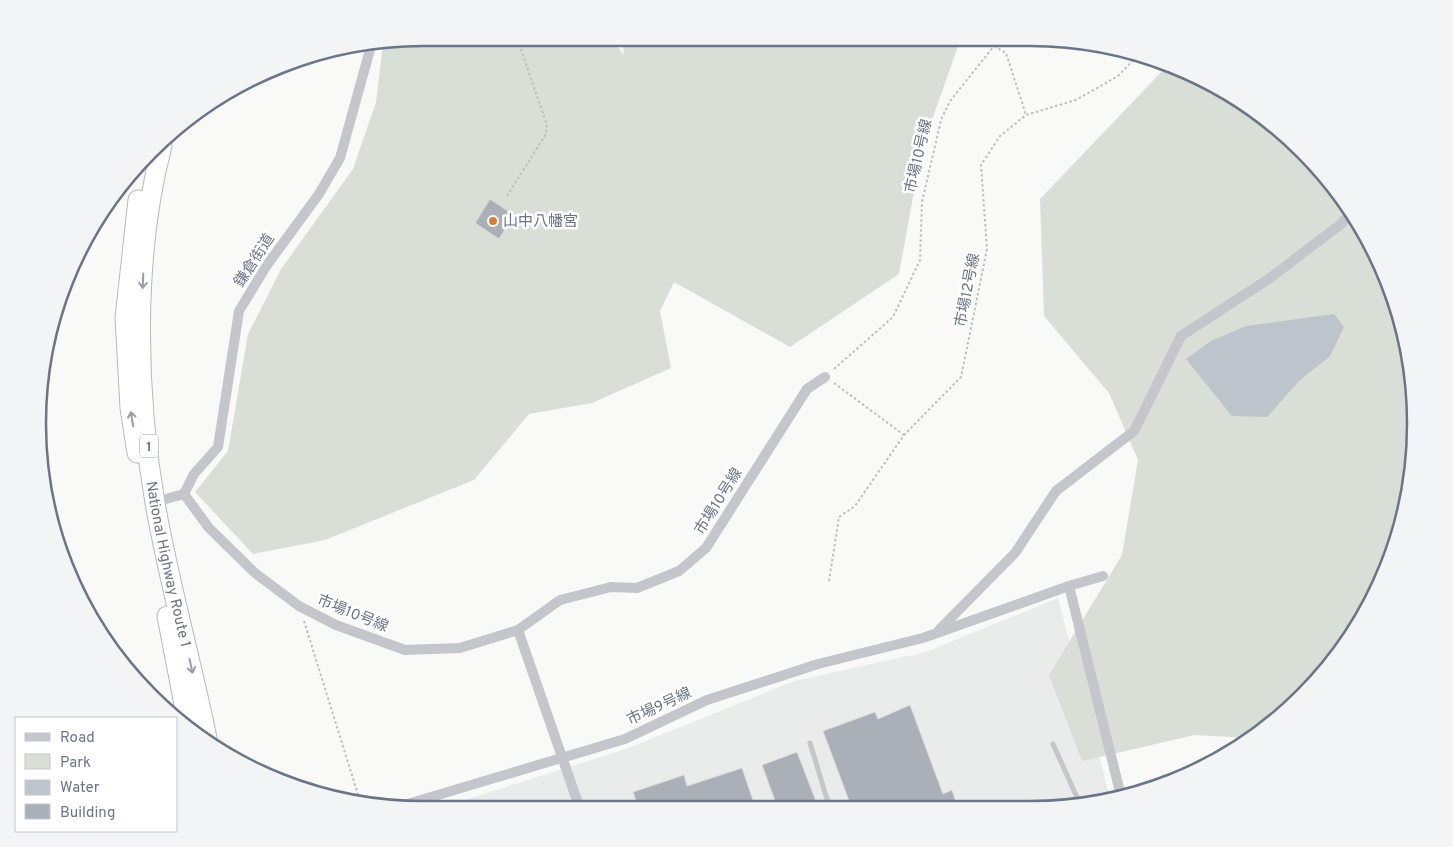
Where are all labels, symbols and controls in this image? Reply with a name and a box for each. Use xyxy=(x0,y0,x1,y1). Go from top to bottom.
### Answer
street label: 市場10号線 xyxy=(902,118,937,195)
place label: 山中八幡宮 xyxy=(503,213,578,232)
marker: 山中八幡宮 xyxy=(487,215,499,227)
street label: 鎌倉街道 xyxy=(230,230,280,291)
street label: 市場12号線 xyxy=(952,252,985,329)
one-way arrow xyxy=(138,272,147,288)
one-way arrow xyxy=(127,411,137,427)
road number: 1 xyxy=(140,434,158,458)
street label: 市場10号線 xyxy=(691,465,747,539)
street label: National Highway Route 1 xyxy=(141,480,194,649)
street label: 市場10号線 xyxy=(314,591,391,637)
one-way arrow xyxy=(187,657,196,673)
street label: 市場9号線 xyxy=(624,684,695,731)
legend xyxy=(15,717,178,832)
text: Road xyxy=(60,729,95,748)
text: Park xyxy=(60,754,91,773)
text: Water xyxy=(60,779,100,798)
text: Building xyxy=(60,804,115,823)

